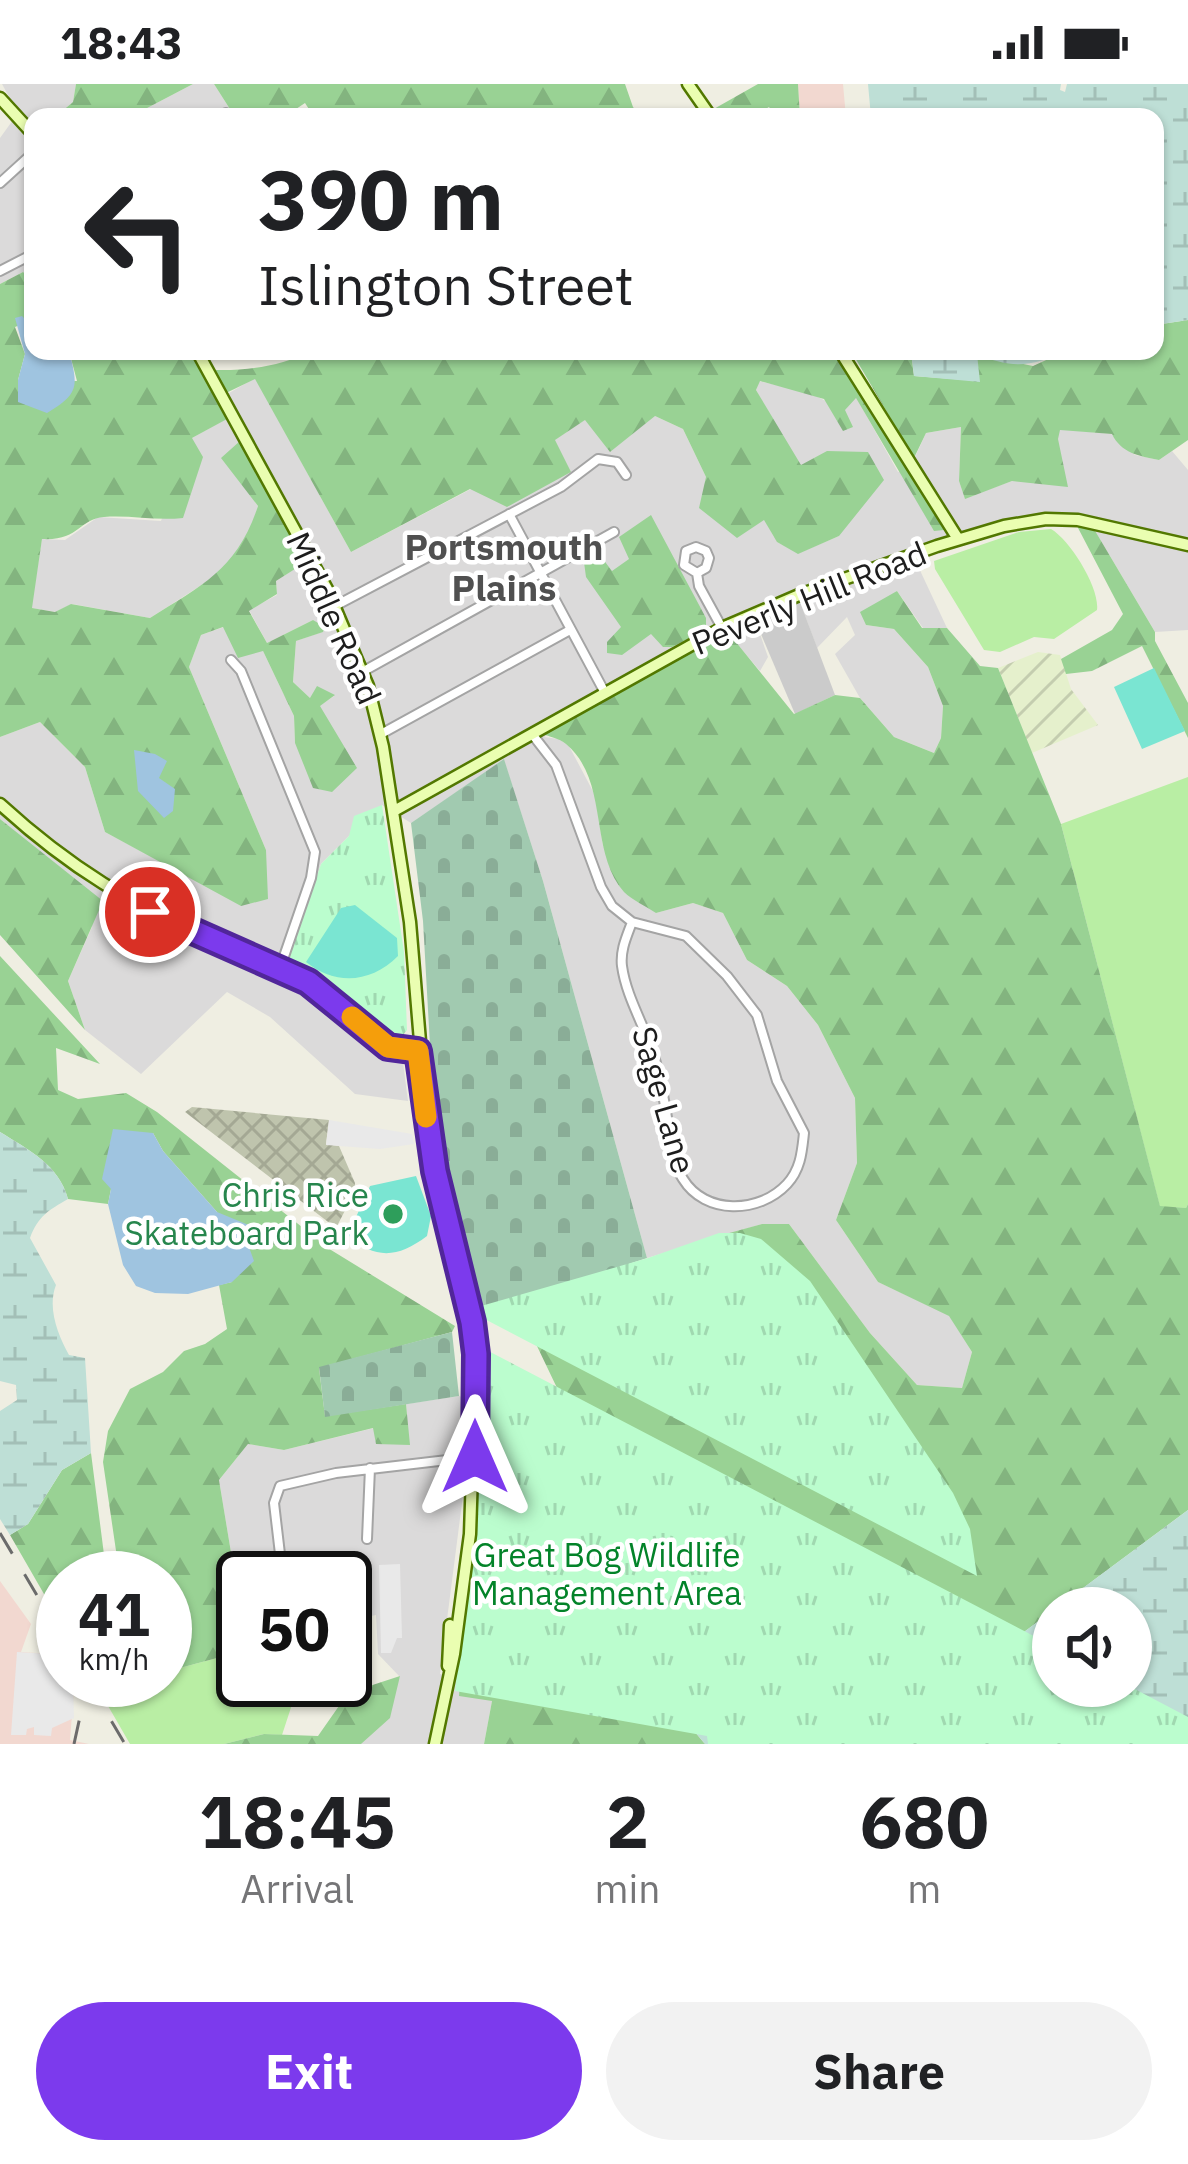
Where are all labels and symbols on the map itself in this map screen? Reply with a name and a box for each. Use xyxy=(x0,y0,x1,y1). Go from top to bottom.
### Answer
district label: Portsmouth Plains xyxy=(404,523,604,611)
street label: Middle Road xyxy=(277,525,392,711)
street label: Peverly Hill Road xyxy=(685,531,932,664)
pin xyxy=(99,861,201,963)
street label: Sage Lane xyxy=(623,1021,706,1178)
place label: Chris Rice Skateboard Park xyxy=(125,1173,369,1254)
marker: Chris Rice Skateboard Park xyxy=(380,1201,406,1227)
position arrow xyxy=(412,1394,538,1520)
park label: Great Bog Wildlife Management Area xyxy=(472,1533,742,1614)
speed limit sign: 50 xyxy=(216,1551,372,1707)

